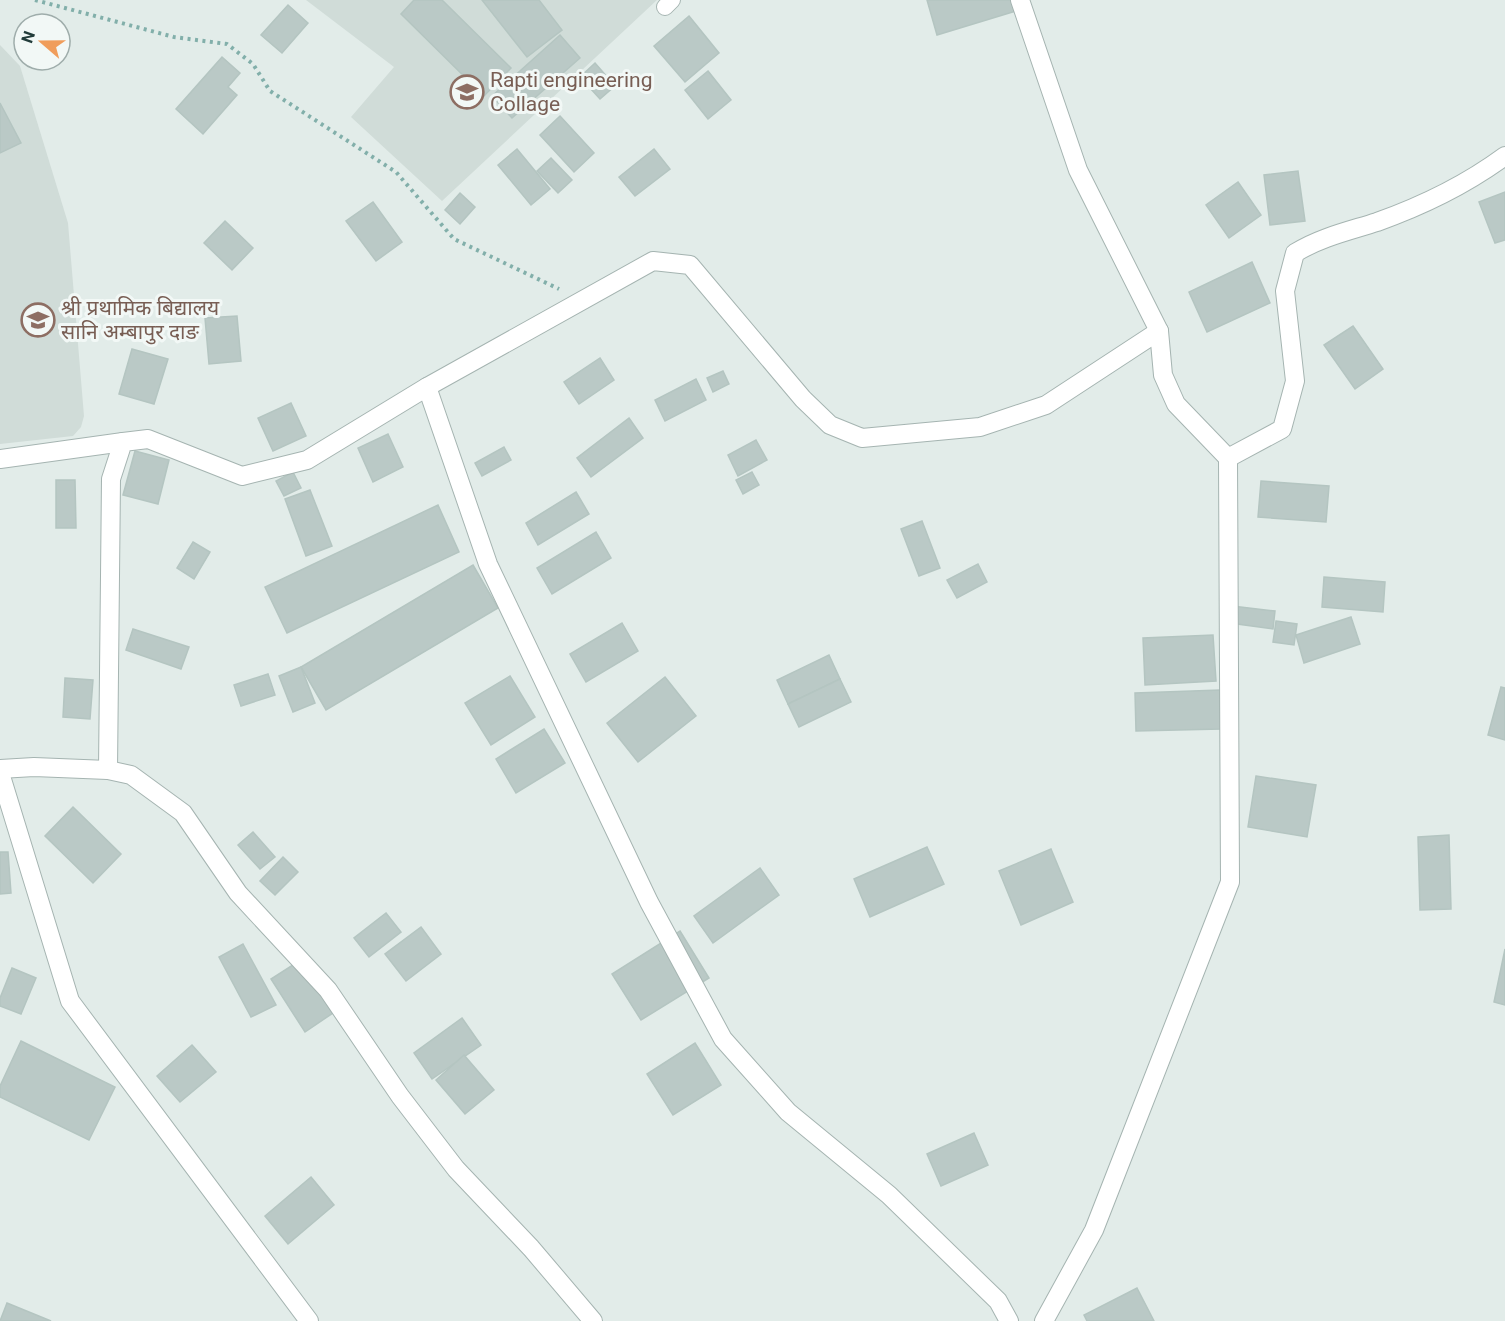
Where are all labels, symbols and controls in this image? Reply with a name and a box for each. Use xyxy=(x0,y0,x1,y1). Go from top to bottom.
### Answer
north arrow xyxy=(12,12,72,72)
text: N xyxy=(18,28,39,46)
place label: Rapti engineering Collage xyxy=(490,68,652,116)
school or university icon: Rapti engineering Collage xyxy=(449,74,485,110)
place label: श्री प्रथामिक बिद्यालय सानि अम्बापुर दाङ xyxy=(61,296,220,345)
school or university icon: श्री प्रथामिक बिद्यालय सानि अम्बापुर दाङ xyxy=(20,302,56,338)

